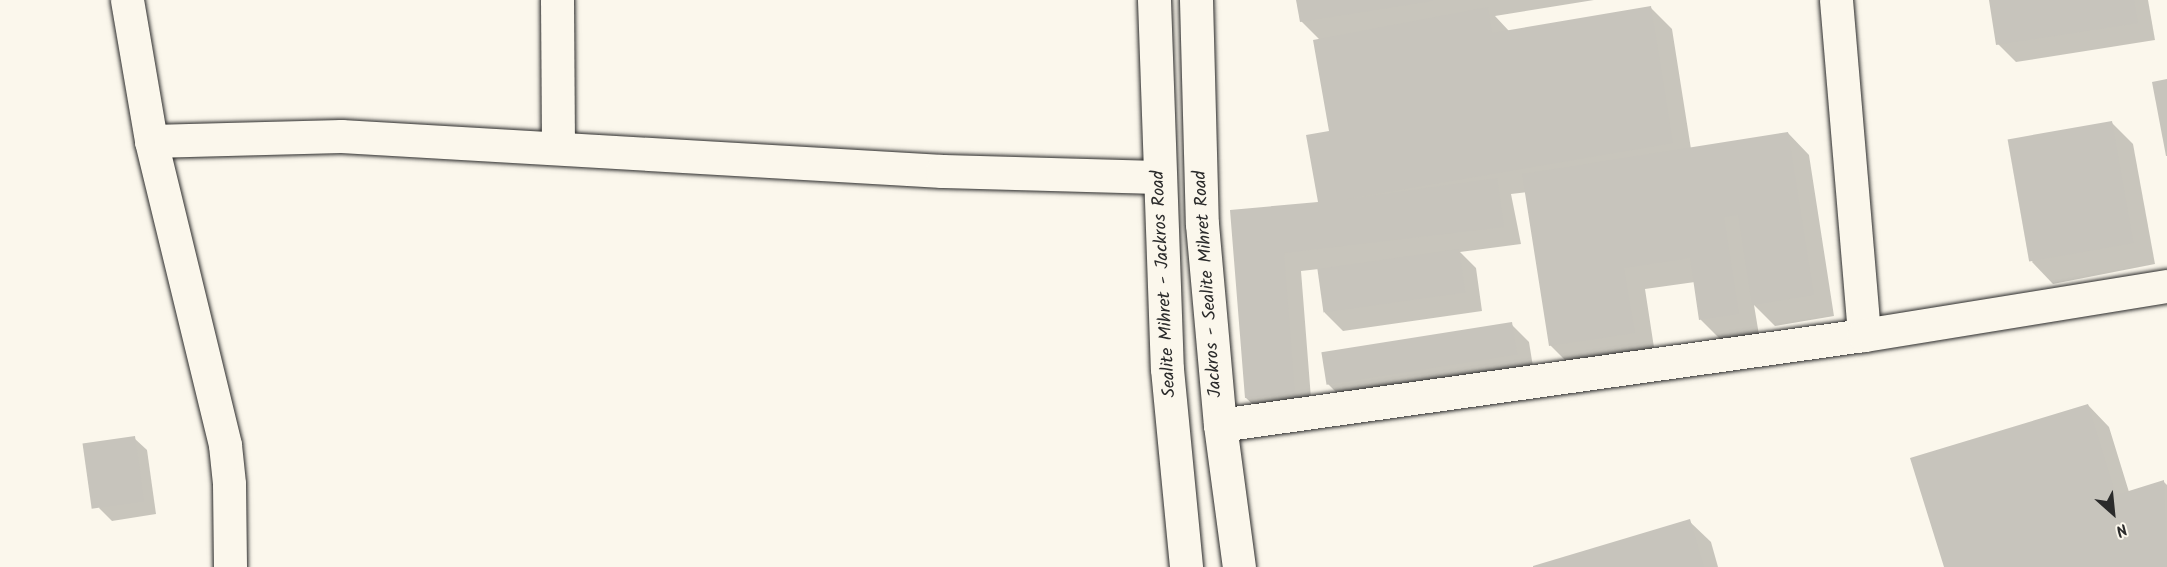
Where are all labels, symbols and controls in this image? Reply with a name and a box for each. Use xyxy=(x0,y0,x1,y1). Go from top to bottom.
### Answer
street label: Sealite Mihret - Jackros Road xyxy=(1148,170,1182,398)
street label: Jackros - Sealite Mihret Road xyxy=(1190,170,1228,398)
north arrow xyxy=(2083,483,2143,543)
text: N xyxy=(2111,516,2132,543)

